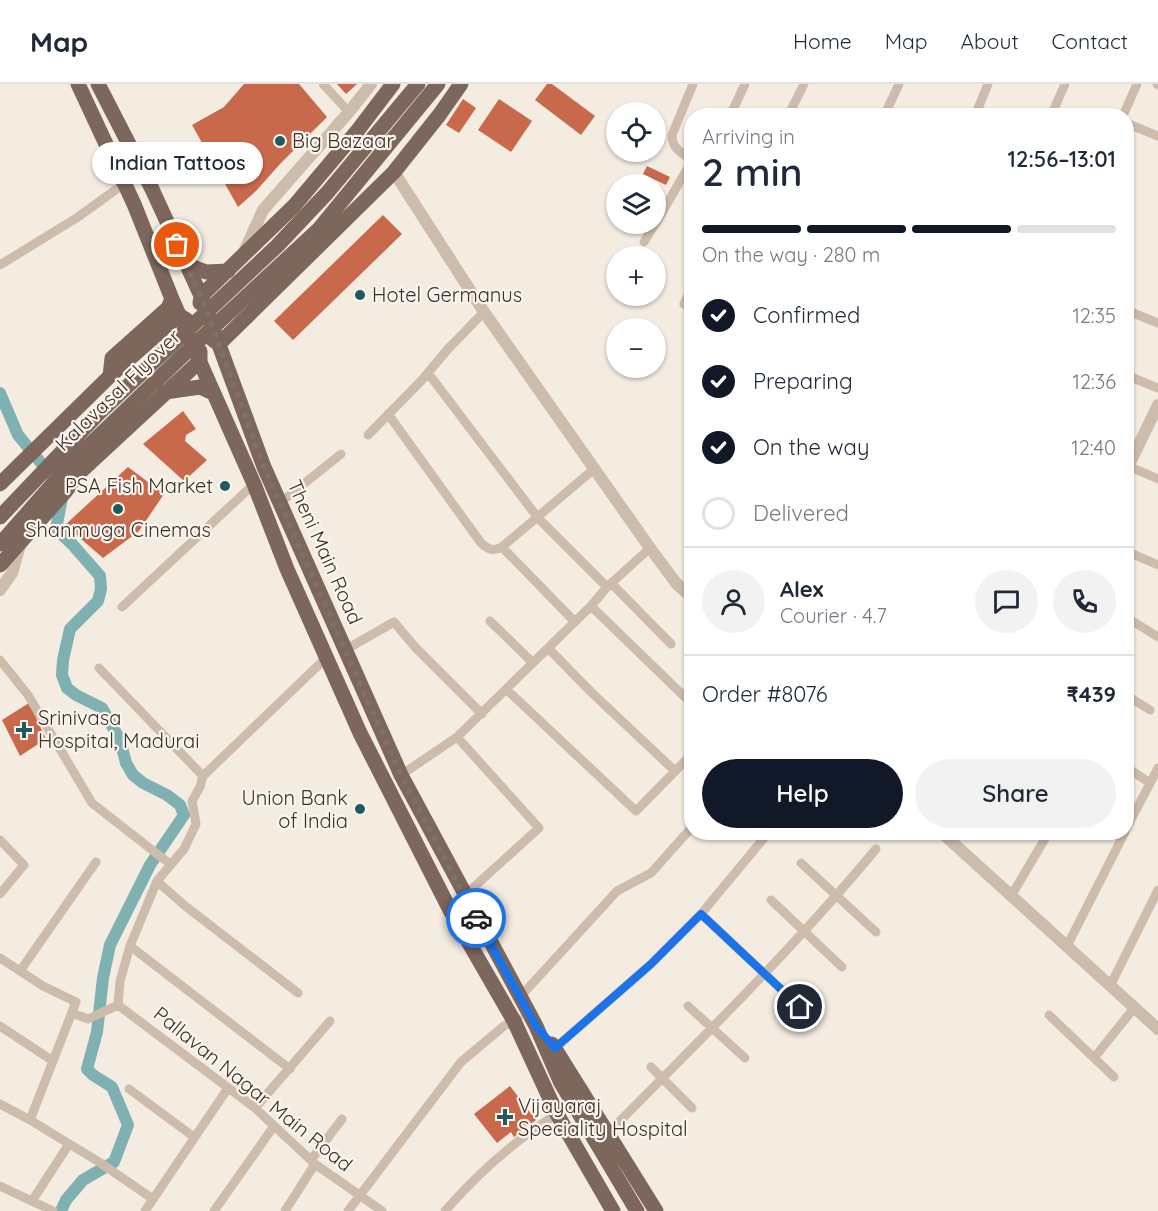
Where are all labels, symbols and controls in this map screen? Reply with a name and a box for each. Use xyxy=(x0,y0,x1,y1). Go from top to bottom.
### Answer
text: Map xyxy=(30,24,88,59)
text: Home xyxy=(793,28,852,54)
text: Map xyxy=(885,28,928,54)
text: About xyxy=(961,28,1019,54)
text: Contact xyxy=(1052,28,1128,54)
map controls xyxy=(606,102,666,378)
button: locate xyxy=(606,102,666,162)
text: Arriving in xyxy=(702,124,795,149)
place label: Big Bazaar xyxy=(292,128,394,153)
marker: Big Bazaar xyxy=(273,134,287,148)
callout: Indian Tattoos xyxy=(92,143,262,185)
text: 12:56–13:01 xyxy=(1008,145,1116,173)
text: 2 min xyxy=(702,147,803,196)
text: Indian Tattoos xyxy=(109,150,246,175)
button: layers xyxy=(606,174,666,234)
pin xyxy=(151,219,202,270)
icon: bag xyxy=(160,228,193,261)
text: On the way · 280 m xyxy=(702,242,880,267)
button: + xyxy=(606,246,666,306)
place label: Hotel Germanus xyxy=(372,282,522,307)
marker: Hotel Germanus xyxy=(353,288,367,302)
icon: check xyxy=(702,299,735,332)
text: Confirmed xyxy=(753,301,860,329)
text: 12:35 xyxy=(1072,303,1116,328)
button: − xyxy=(606,318,666,378)
street label: Kalavasal Flyover xyxy=(50,323,186,456)
icon: check xyxy=(702,365,735,398)
text: Preparing xyxy=(753,367,853,395)
text: 12:36 xyxy=(1073,369,1116,394)
icon: check xyxy=(702,431,735,464)
text: On the way xyxy=(753,433,869,461)
text: 12:40 xyxy=(1071,435,1116,460)
place label: PSA Fish Market xyxy=(65,473,213,498)
street label: Theni Main Road xyxy=(282,476,369,628)
marker: PSA Fish Market xyxy=(218,479,232,493)
text: Delivered xyxy=(753,499,849,527)
marker: Shanmuga Cinemas xyxy=(111,502,125,516)
place label: Shanmuga Cinemas xyxy=(25,517,211,542)
button: person xyxy=(702,570,765,633)
button: chat xyxy=(975,570,1038,633)
button: phone xyxy=(1053,570,1116,633)
text: Alex xyxy=(780,575,823,603)
text: Courier · 4.7 xyxy=(780,603,887,628)
text: Order #8076 xyxy=(702,680,828,708)
text: ₹439 xyxy=(1067,680,1116,708)
place label: Srinivasa Hospital, Madurai xyxy=(38,705,199,753)
marker: Srinivasa Hospital, Madurai xyxy=(15,721,33,739)
button: Help xyxy=(702,759,903,828)
button: Share xyxy=(915,759,1116,828)
place label: Union Bank of India xyxy=(241,785,348,833)
marker: Union Bank of India xyxy=(353,802,367,816)
courier xyxy=(446,888,506,948)
icon: car xyxy=(460,902,493,935)
pin xyxy=(774,981,825,1032)
icon: home xyxy=(783,990,816,1023)
street label: Pallavan Nagar Main Road xyxy=(149,1001,358,1177)
place label: Vijayaraj Speciality Hospital xyxy=(518,1093,688,1141)
marker: Vijayaraj Speciality Hospital xyxy=(496,1108,514,1126)

